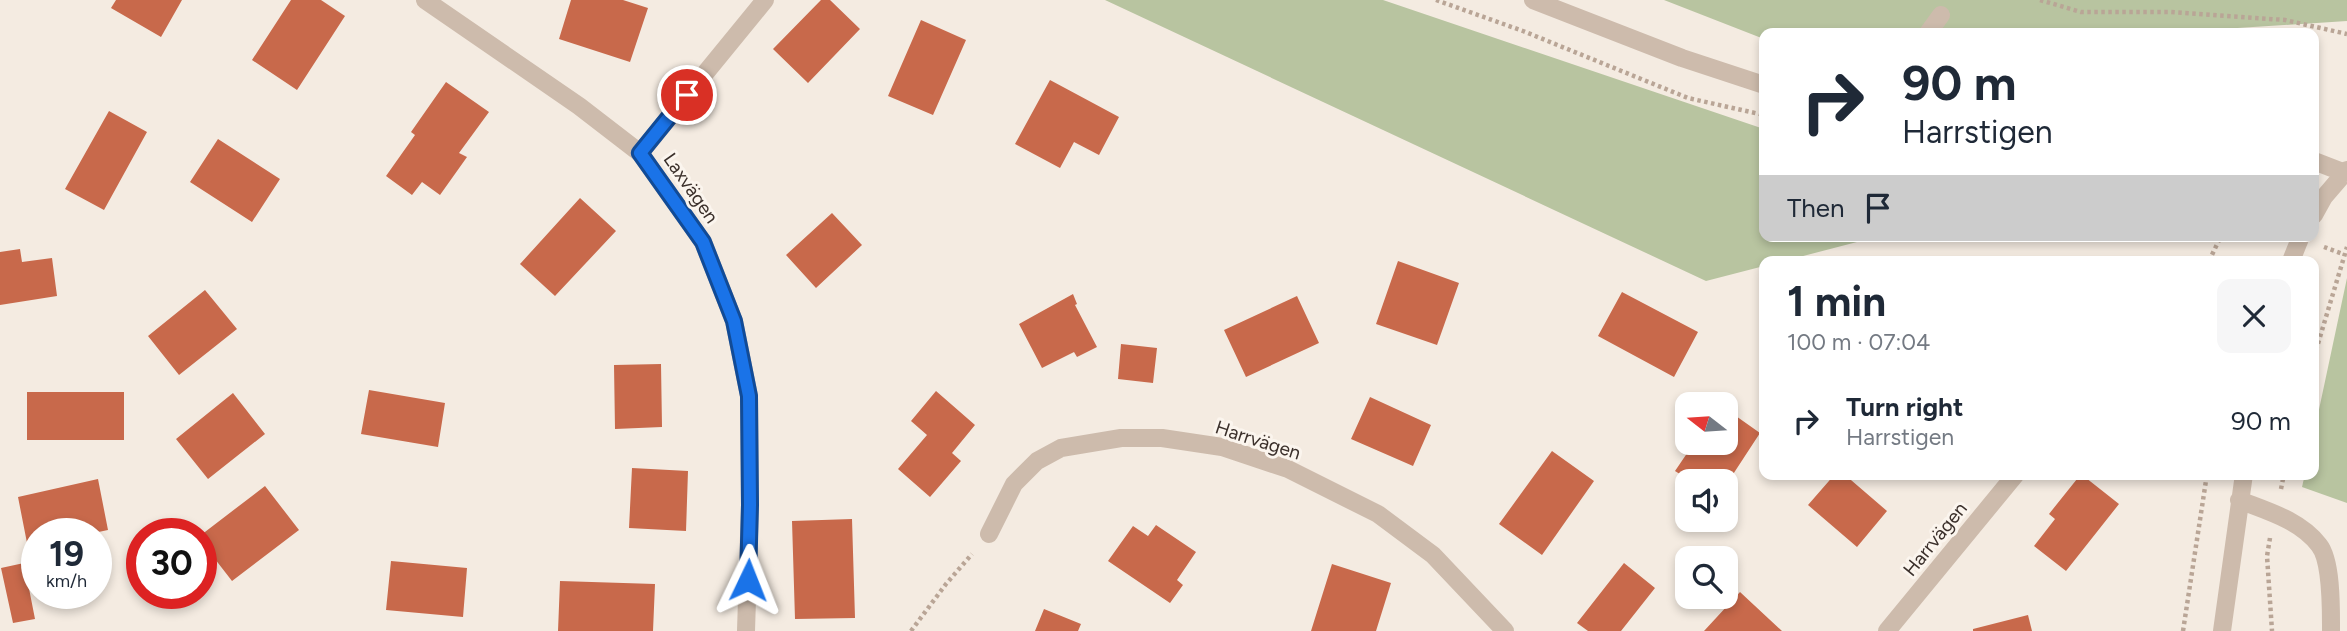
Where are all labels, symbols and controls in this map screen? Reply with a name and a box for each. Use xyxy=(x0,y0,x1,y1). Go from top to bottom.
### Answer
text: 90 m xyxy=(1902,53,2017,112)
icon: right xyxy=(1787,56,1878,147)
pin xyxy=(657,65,717,125)
icon: arrive xyxy=(668,76,706,114)
text: Harrstigen xyxy=(1902,113,2053,151)
street label: Laxvägen xyxy=(659,149,723,227)
icon: arrive xyxy=(1859,189,1897,227)
text: Then xyxy=(1787,192,1845,224)
text: 1 min xyxy=(1787,276,1886,327)
button: close xyxy=(2217,279,2291,353)
text: 100 m · 07:04 xyxy=(1787,328,1930,356)
text: Turn right xyxy=(1846,391,1963,423)
north arrow xyxy=(1675,392,1738,455)
map controls xyxy=(1675,392,1738,609)
icon: right xyxy=(1787,402,1825,440)
text: 90 m xyxy=(2231,405,2291,437)
street label: Harrvägen xyxy=(1212,415,1304,465)
text: Harrstigen xyxy=(1846,423,1954,451)
button: sound xyxy=(1675,469,1738,532)
street label: Harrvägen xyxy=(1898,497,1972,581)
speed limit sign: 30 xyxy=(126,518,217,609)
text: 19 xyxy=(49,533,84,575)
position arrow xyxy=(711,543,785,617)
button: search xyxy=(1675,546,1738,609)
text: km/h xyxy=(46,570,87,592)

